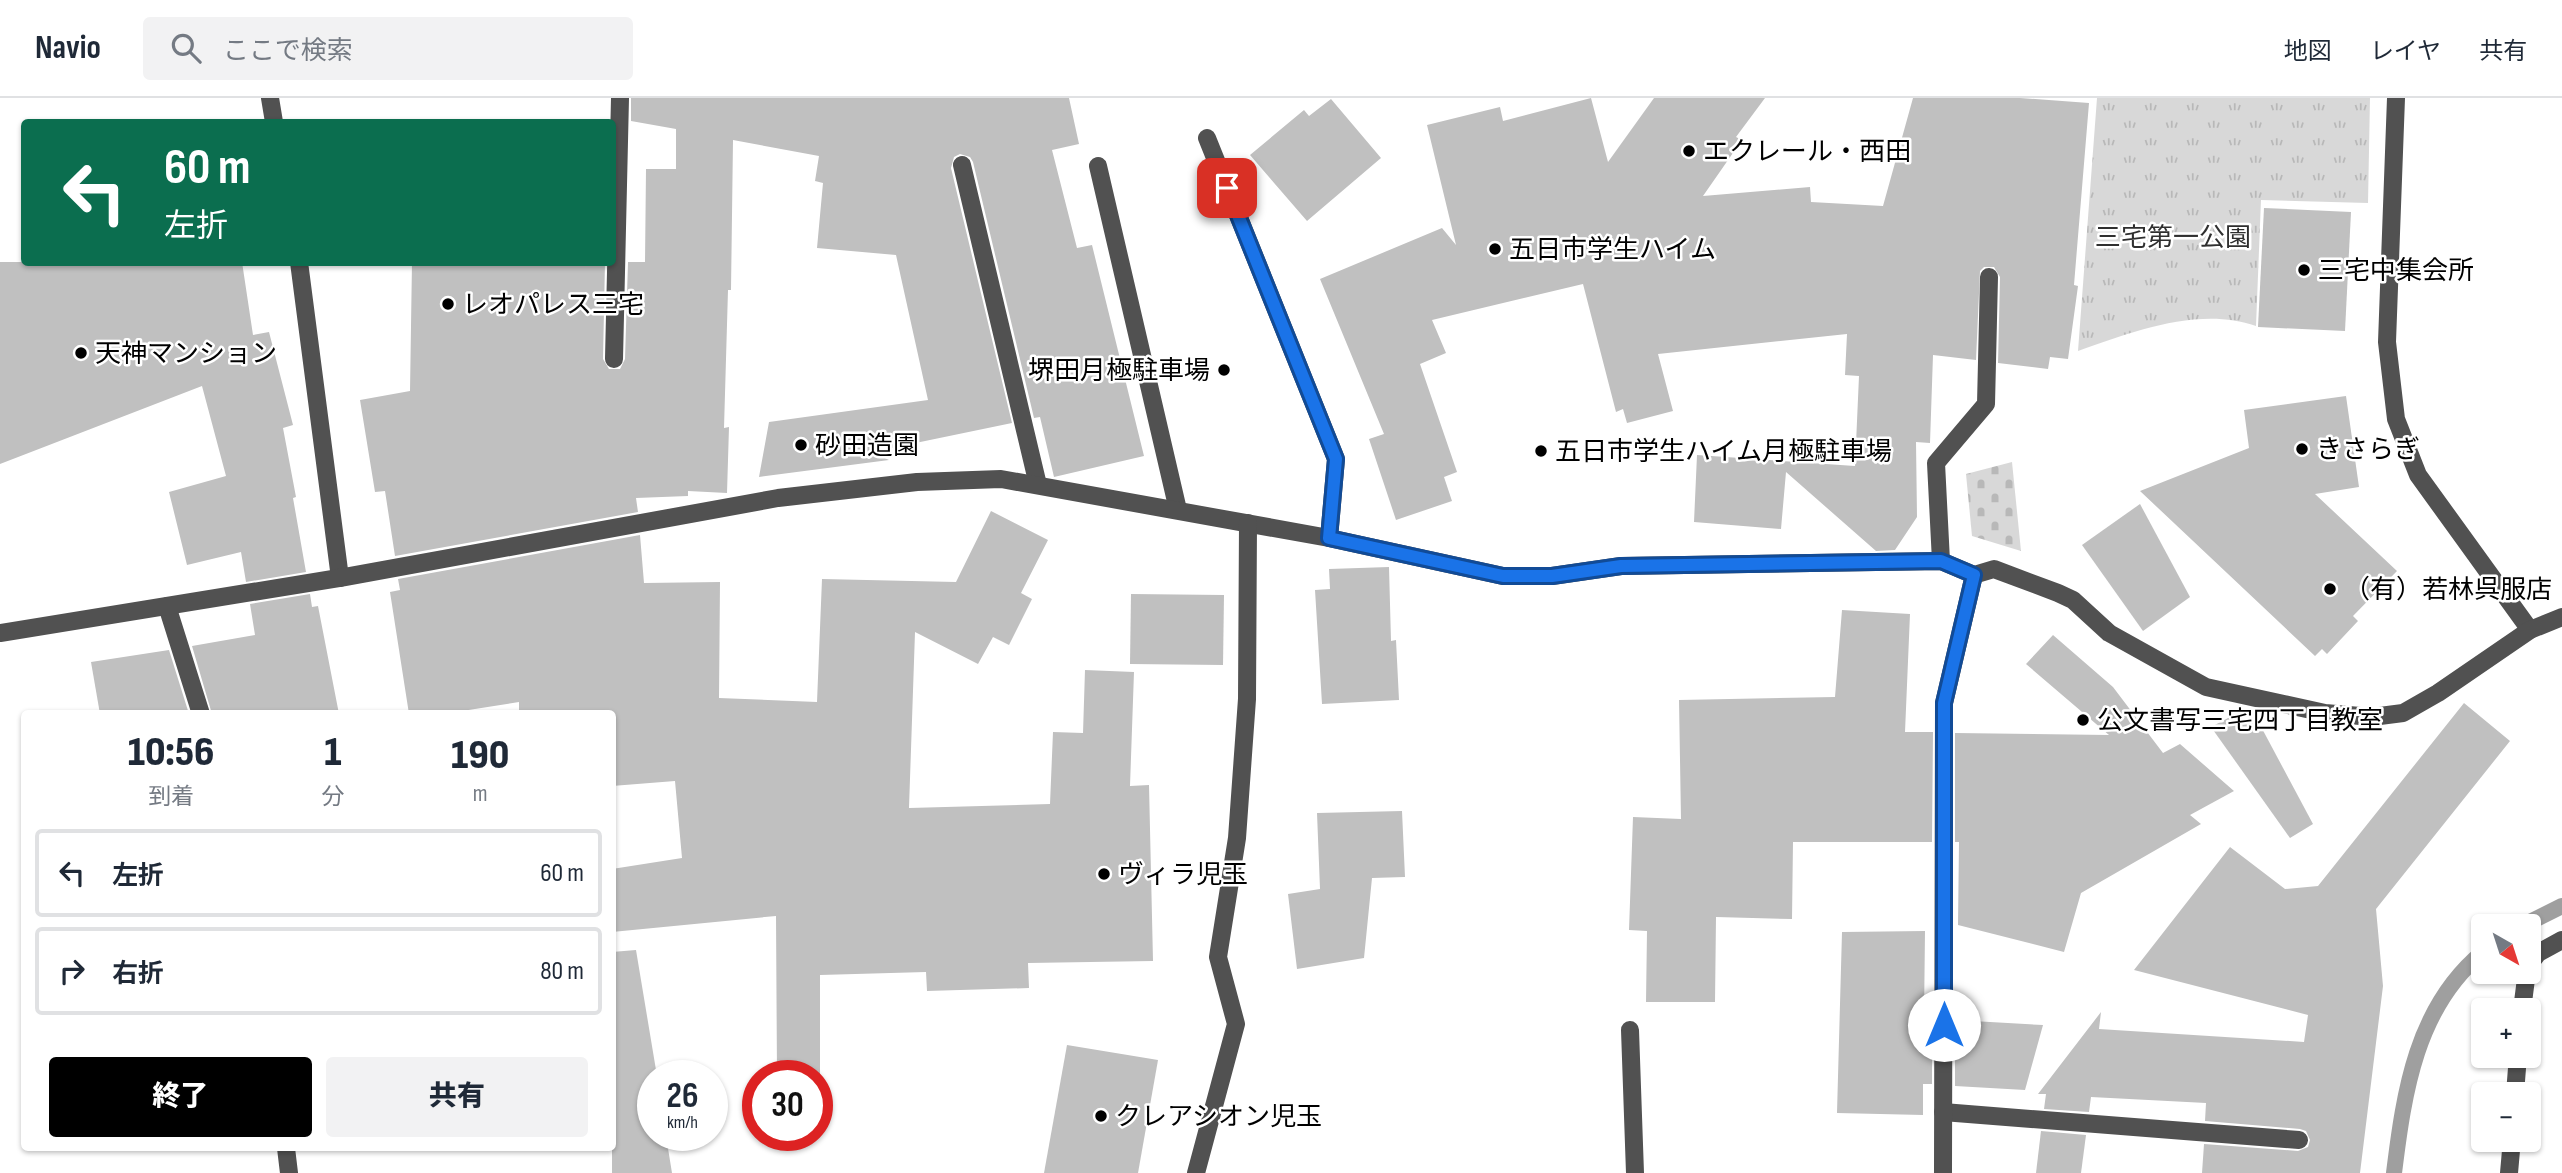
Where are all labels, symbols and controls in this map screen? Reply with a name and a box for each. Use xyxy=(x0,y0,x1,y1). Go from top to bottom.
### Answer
search box xyxy=(143,17,633,80)
text: Navio xyxy=(35,28,101,68)
icon: search xyxy=(167,29,205,67)
text: ここで検索 xyxy=(223,36,353,67)
text: 地図 xyxy=(2284,37,2332,66)
text: レイヤ xyxy=(2370,37,2441,66)
text: 共有 xyxy=(2479,37,2527,66)
place label: エクレール・西田 xyxy=(1703,137,1911,168)
text: 60 m xyxy=(164,139,251,198)
marker: エクレール・西田 xyxy=(1681,143,1697,159)
icon: left xyxy=(49,147,140,238)
pin xyxy=(1197,158,1257,218)
icon: arrive xyxy=(1208,169,1246,207)
text: 左折 xyxy=(164,207,228,246)
park label: 三宅第一公園 xyxy=(2095,223,2251,254)
place label: 五日市学生ハイム xyxy=(1509,235,1716,266)
marker: 五日市学生ハイム xyxy=(1487,241,1503,257)
place label: 三宅中集会所 xyxy=(2318,256,2474,287)
marker: 三宅中集会所 xyxy=(2296,262,2312,278)
place label: レオパレス三宅 xyxy=(462,290,644,321)
marker: レオパレス三宅 xyxy=(440,296,456,312)
place label: 天神マンション xyxy=(95,339,277,370)
marker: 天神マンション xyxy=(73,345,89,361)
place label: 堺田月極駐車場 xyxy=(1028,356,1210,387)
marker: 堺田月極駐車場 xyxy=(1216,362,1232,378)
place label: 砂田造園 xyxy=(815,431,919,462)
place label: きさらぎ xyxy=(2316,435,2420,466)
marker: 砂田造園 xyxy=(793,437,809,453)
place label: 五日市学生ハイム月極駐車場 xyxy=(1555,437,1892,468)
marker: きさらぎ xyxy=(2294,441,2310,457)
marker: 五日市学生ハイム月極駐車場 xyxy=(1533,443,1549,459)
place label: （有）若林呉服店 xyxy=(2344,575,2552,606)
marker: （有）若林呉服店 xyxy=(2322,581,2338,597)
place label: 公文書写三宅四丁目教室 xyxy=(2097,706,2383,737)
marker: 公文書写三宅四丁目教室 xyxy=(2075,712,2091,728)
text: 10:56 xyxy=(128,727,215,778)
text: 1 xyxy=(324,727,341,778)
text: 190 xyxy=(451,730,509,781)
text: m xyxy=(473,780,487,808)
text: 到着 xyxy=(148,783,194,811)
text: 分 xyxy=(321,783,344,811)
icon: left xyxy=(53,854,91,892)
text: 60 m xyxy=(540,858,584,889)
place label: ヴィラ児玉 xyxy=(1118,860,1248,891)
text: 左折 xyxy=(112,861,164,892)
marker: ヴィラ児玉 xyxy=(1096,866,1112,882)
north arrow xyxy=(2471,914,2541,984)
map controls xyxy=(2471,914,2541,1152)
icon: right xyxy=(53,952,91,990)
text: 80 m xyxy=(540,956,584,987)
text: 右折 xyxy=(112,959,164,990)
position arrow xyxy=(1907,988,1981,1062)
button: + xyxy=(2471,998,2541,1068)
button: 終了 xyxy=(49,1057,312,1137)
button: 共有 xyxy=(326,1057,588,1137)
speed limit sign: 30 xyxy=(742,1060,833,1151)
text: 26 xyxy=(667,1075,698,1118)
button: − xyxy=(2471,1082,2541,1152)
place label: クレアシオン児玉 xyxy=(1115,1102,1322,1133)
marker: クレアシオン児玉 xyxy=(1093,1108,1109,1124)
text: km/h xyxy=(667,1112,698,1133)

